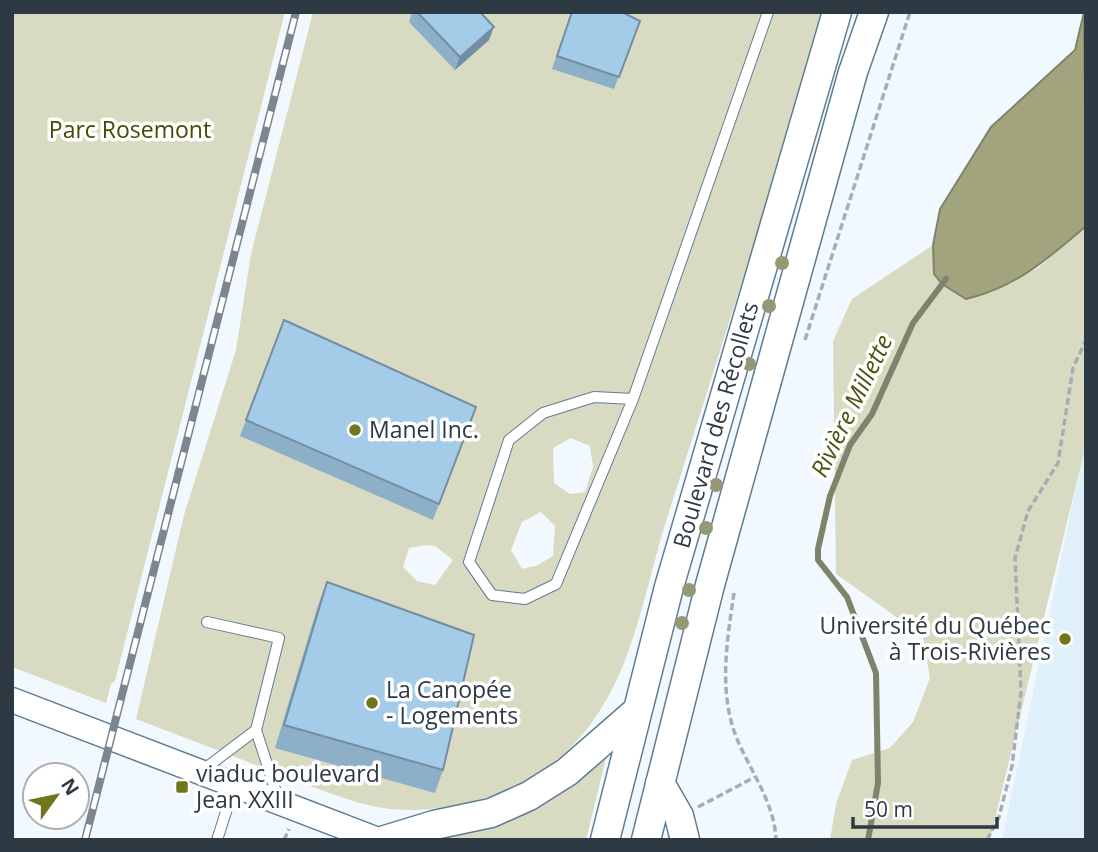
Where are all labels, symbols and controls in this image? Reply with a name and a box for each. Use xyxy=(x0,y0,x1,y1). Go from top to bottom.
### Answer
park label: Parc Rosemont xyxy=(49,113,211,145)
street label: Boulevard des Récollets xyxy=(665,298,766,552)
water label: Rivière Millette xyxy=(802,329,899,482)
place label: Manel Inc. xyxy=(369,413,479,445)
marker: Manel Inc. xyxy=(347,422,363,438)
place label: Université du Québec à Trois-Rivières xyxy=(820,609,1051,667)
marker: Université du Québec à Trois-Rivières xyxy=(1057,631,1073,647)
place label: La Canopée - Logements xyxy=(386,673,518,731)
marker: La Canopée - Logements xyxy=(364,695,380,711)
place label: viaduc boulevard Jean XXIII xyxy=(194,757,380,815)
north arrow xyxy=(21,761,91,831)
text: N xyxy=(55,773,85,800)
marker: viaduc boulevard Jean XXIII xyxy=(174,779,190,795)
scale bar xyxy=(853,786,996,830)
text: 50 m xyxy=(864,795,913,823)

